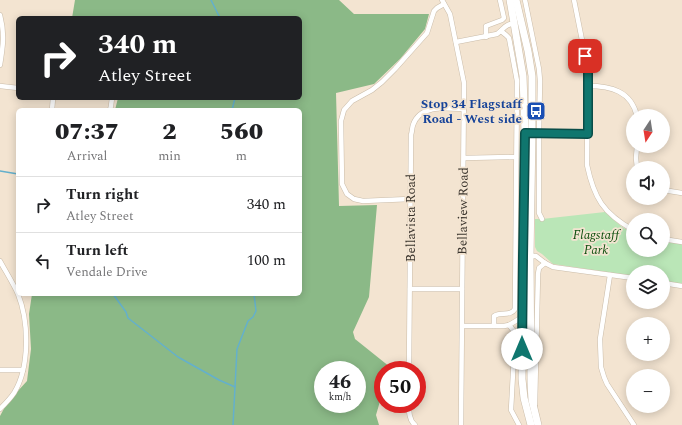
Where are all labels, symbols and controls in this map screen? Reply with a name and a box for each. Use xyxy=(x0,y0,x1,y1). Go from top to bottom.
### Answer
text: 340 m xyxy=(98,23,177,66)
icon: right xyxy=(32,32,84,84)
pin xyxy=(568,39,602,73)
icon: arrive xyxy=(574,45,596,67)
text: Atley Street xyxy=(98,62,192,89)
place label: Stop 34 Flagstaff Road - West side xyxy=(421,94,523,129)
bus stop icon: Stop 34 Flagstaff Road - West side xyxy=(525,100,547,122)
north arrow xyxy=(626,109,670,153)
map controls xyxy=(626,109,670,413)
text: 07:37 xyxy=(55,114,119,150)
text: 2 xyxy=(162,114,177,150)
text: 560 xyxy=(220,114,263,150)
text: Arrival xyxy=(67,146,107,166)
text: min xyxy=(158,146,181,166)
text: m xyxy=(236,146,247,166)
button: sound xyxy=(626,161,670,205)
street label: Bellaview Road xyxy=(452,167,474,255)
street label: Bellavista Road xyxy=(401,174,421,262)
text: Turn right xyxy=(66,183,139,206)
text: 340 m xyxy=(247,193,286,216)
icon: right xyxy=(32,194,54,216)
text: Atley Street xyxy=(66,206,134,226)
button: search xyxy=(626,213,670,257)
park label: Flagstaff Park xyxy=(573,225,622,260)
text: Turn left xyxy=(66,239,128,262)
text: 100 m xyxy=(247,249,286,272)
icon: left xyxy=(32,250,54,272)
text: Vendale Drive xyxy=(66,262,148,282)
button: layers xyxy=(626,265,670,309)
button: + xyxy=(626,317,670,361)
position arrow xyxy=(501,328,543,370)
speed limit sign: 50 xyxy=(374,361,426,413)
text: 46 xyxy=(329,367,351,397)
button: − xyxy=(626,369,670,413)
text: km/h xyxy=(329,389,351,405)

